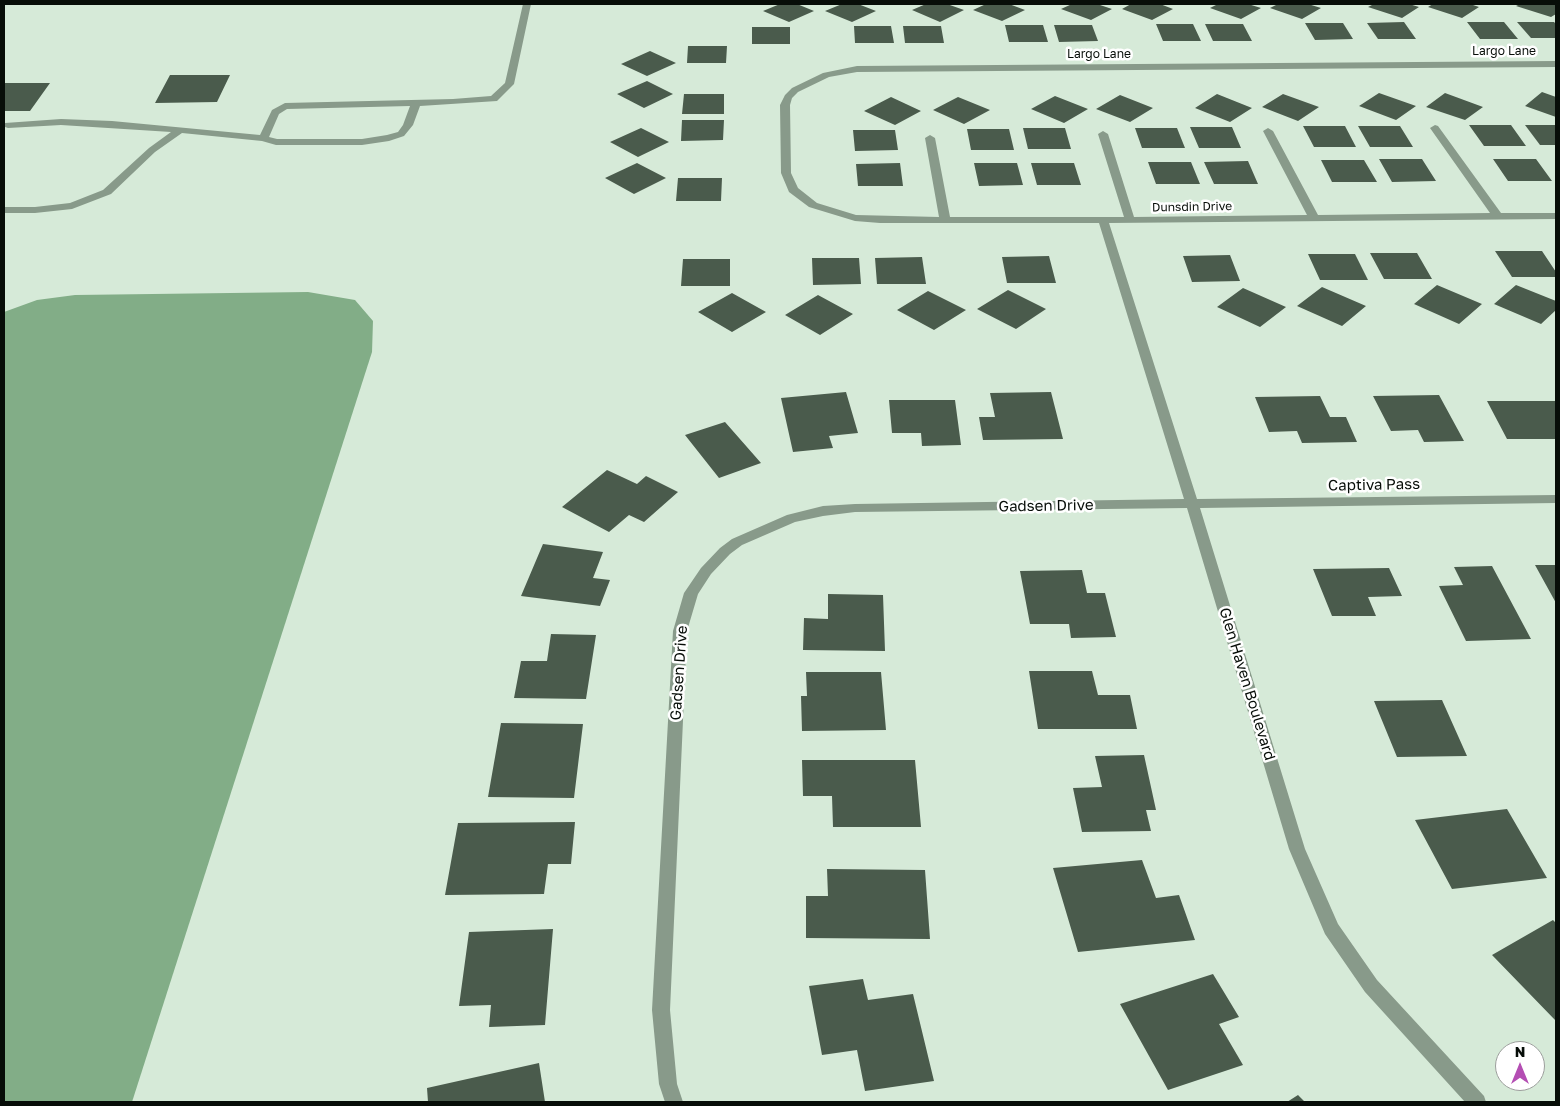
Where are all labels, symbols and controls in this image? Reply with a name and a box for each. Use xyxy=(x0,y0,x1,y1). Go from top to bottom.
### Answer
street label: Largo Lane xyxy=(1472,44,1536,58)
street label: Largo Lane xyxy=(1067,47,1131,61)
street label: Dunsdin Drive xyxy=(1152,199,1232,215)
street label: Captiva Pass xyxy=(1328,475,1420,495)
street label: Gadsen Drive xyxy=(998,496,1094,516)
street label: Glen Haven Boulevard xyxy=(1215,605,1279,763)
street label: Gadsen Drive xyxy=(667,625,691,721)
north arrow xyxy=(1495,1041,1545,1091)
text: N xyxy=(1515,1043,1525,1060)

